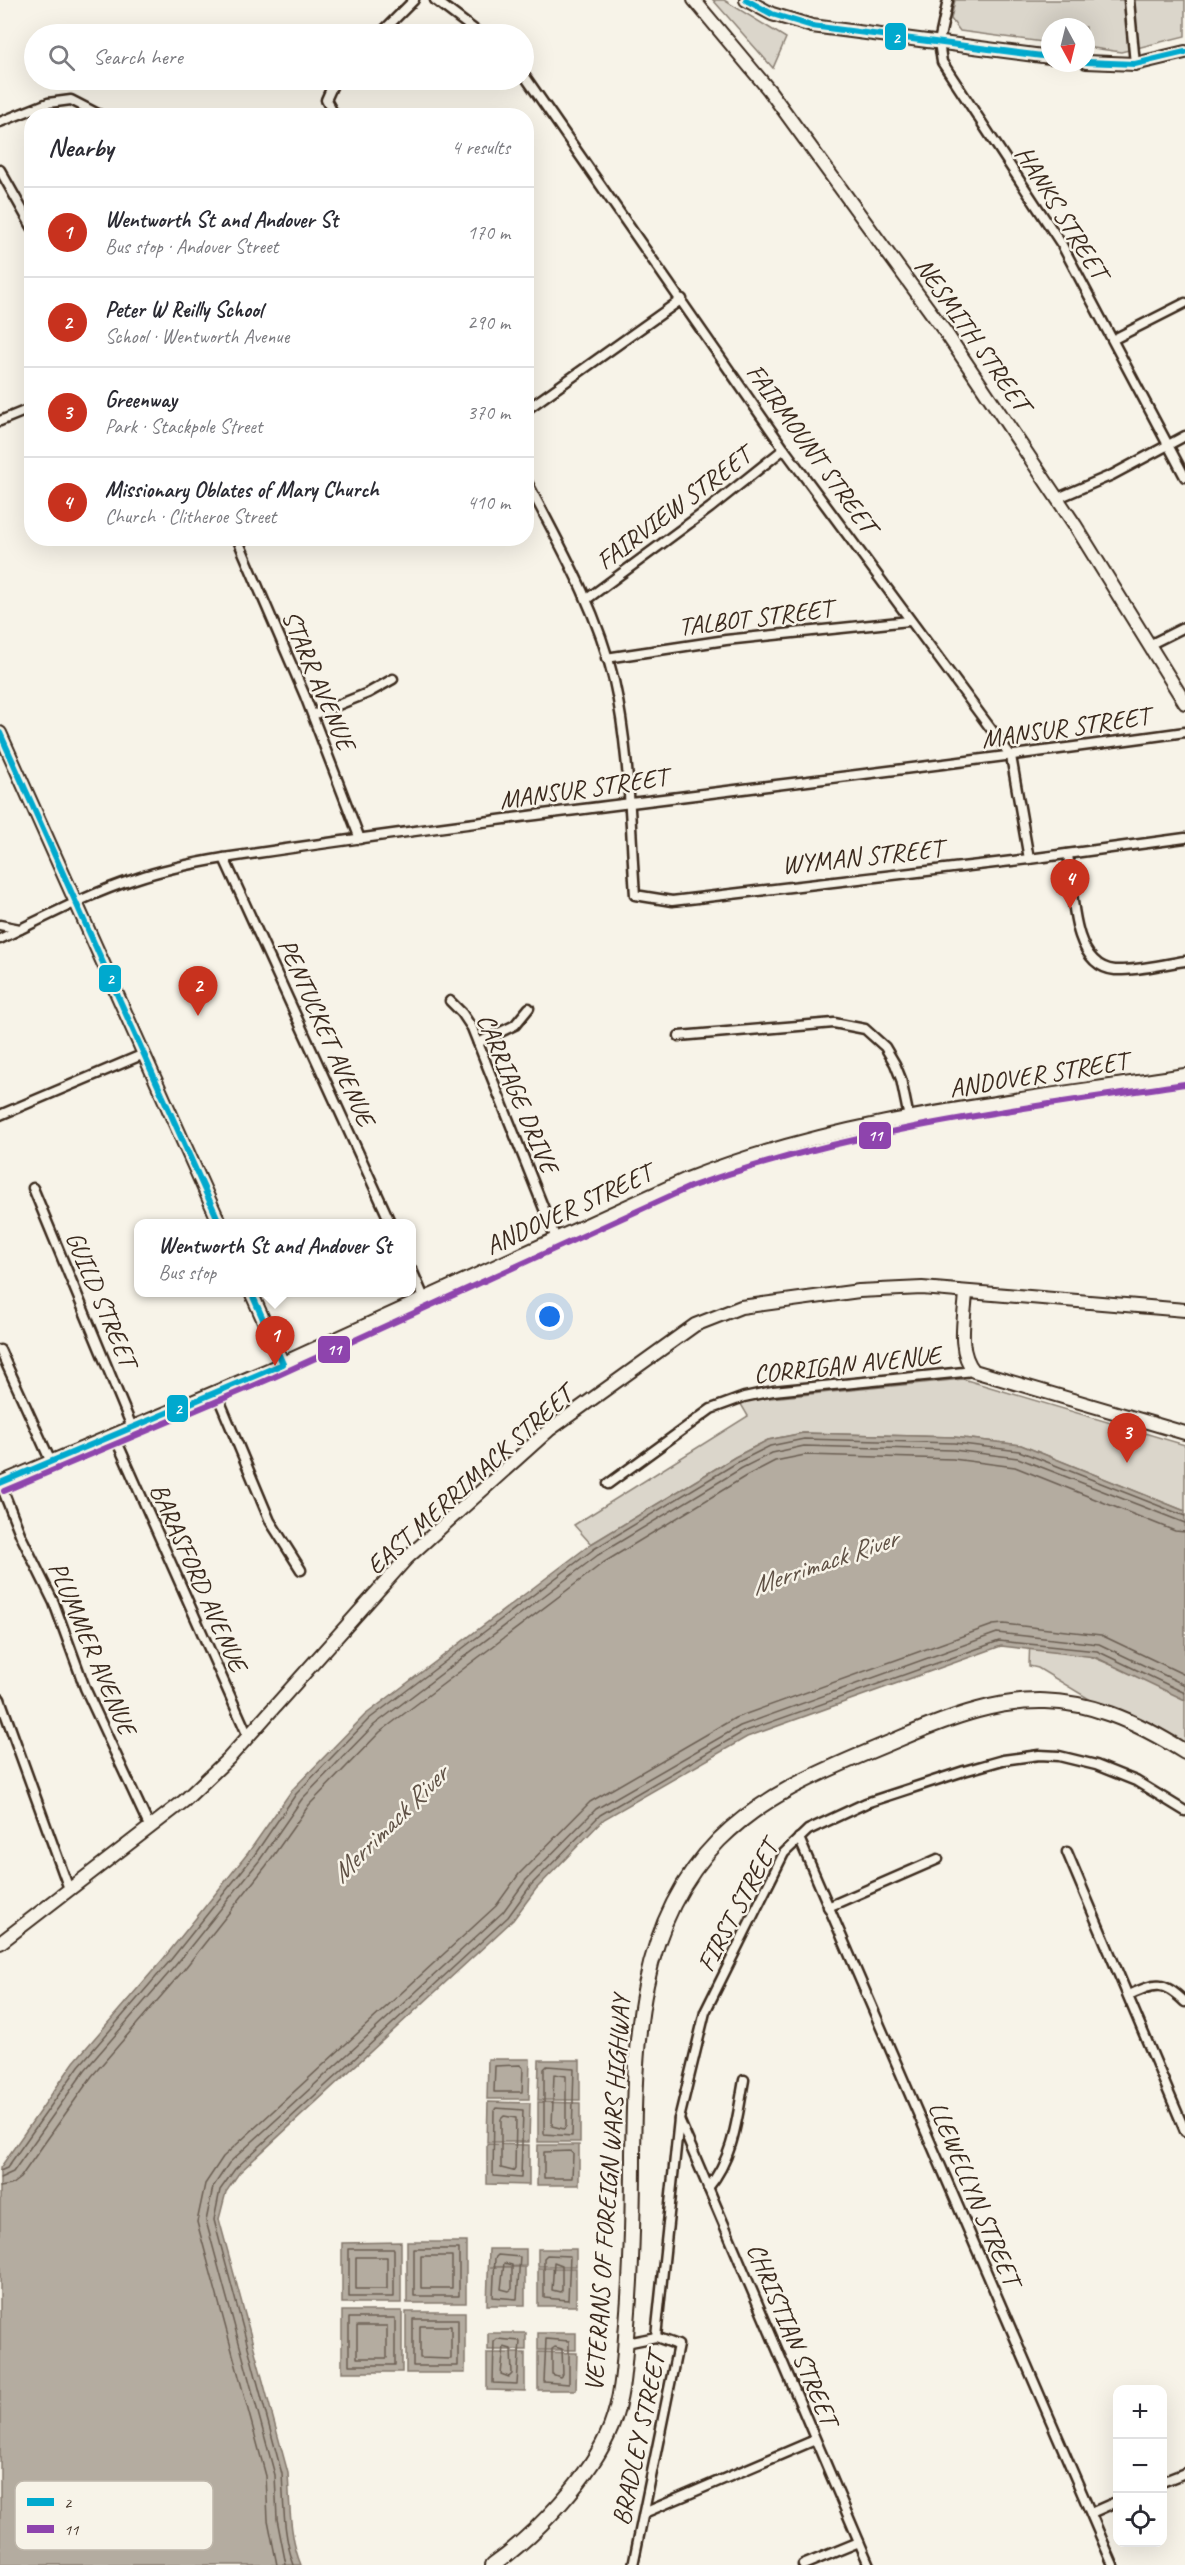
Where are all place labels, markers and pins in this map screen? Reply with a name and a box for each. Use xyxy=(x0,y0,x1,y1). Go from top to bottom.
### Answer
pin: 4 xyxy=(1050,860,1090,909)
pin: 2 xyxy=(178,966,218,1016)
pin: 1 xyxy=(256,1316,294,1366)
pin: 3 xyxy=(1108,1414,1146,1463)

